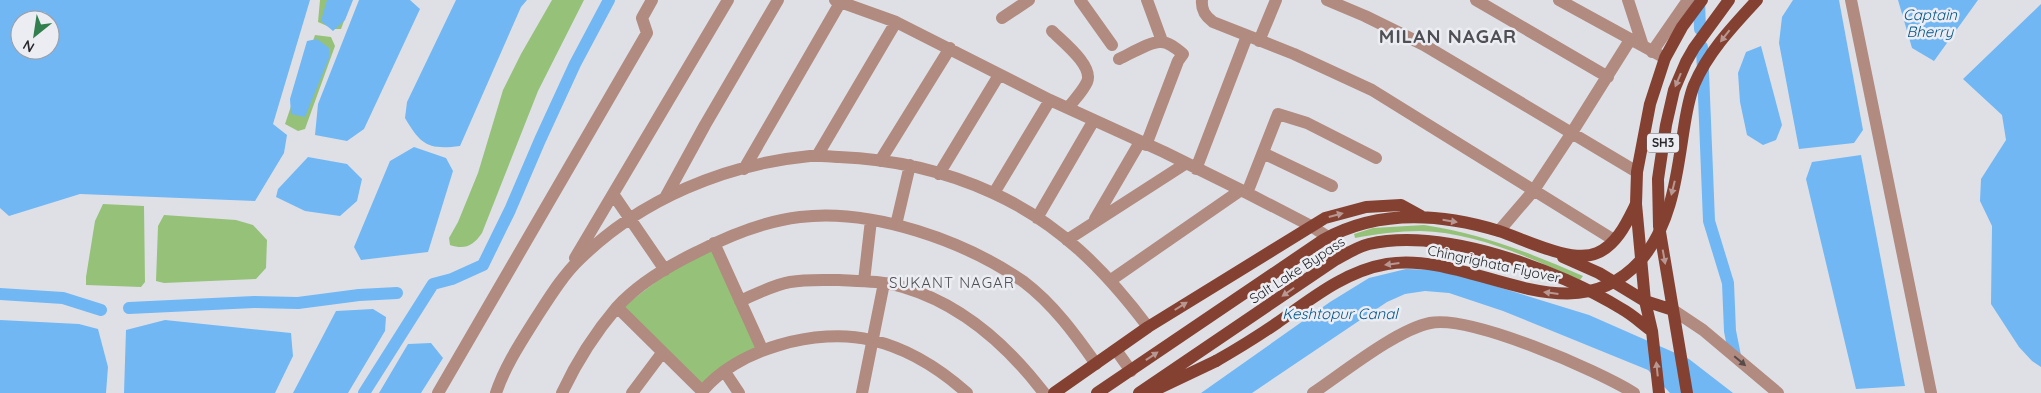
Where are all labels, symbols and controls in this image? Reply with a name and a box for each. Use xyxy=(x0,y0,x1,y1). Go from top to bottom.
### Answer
water label: Captain Bherry xyxy=(1903,5,1957,41)
north arrow xyxy=(10,10,60,60)
district label: MILAN NAGAR xyxy=(1379,24,1517,48)
one-way arrow xyxy=(1719,29,1730,42)
text: N xyxy=(20,36,37,57)
one-way arrow xyxy=(1674,73,1682,87)
road number: SH3 xyxy=(1647,134,1679,152)
one-way arrow xyxy=(1669,180,1677,195)
one-way arrow xyxy=(1328,211,1343,219)
one-way arrow xyxy=(1442,217,1458,225)
street label: Salt Lake Bypass xyxy=(1246,232,1348,308)
street label: Chingrighata Flyover xyxy=(1426,241,1563,287)
one-way arrow xyxy=(1661,249,1669,265)
one-way arrow xyxy=(1384,260,1400,268)
district label: SUKANT NAGAR xyxy=(889,273,1015,292)
one-way arrow xyxy=(1281,287,1294,297)
one-way arrow xyxy=(1542,289,1558,297)
one-way arrow xyxy=(1175,302,1188,311)
water label: Keshtopur Canal xyxy=(1282,304,1399,323)
one-way arrow xyxy=(1146,351,1159,361)
one-way arrow xyxy=(1734,356,1747,367)
one-way arrow xyxy=(1653,361,1661,377)

